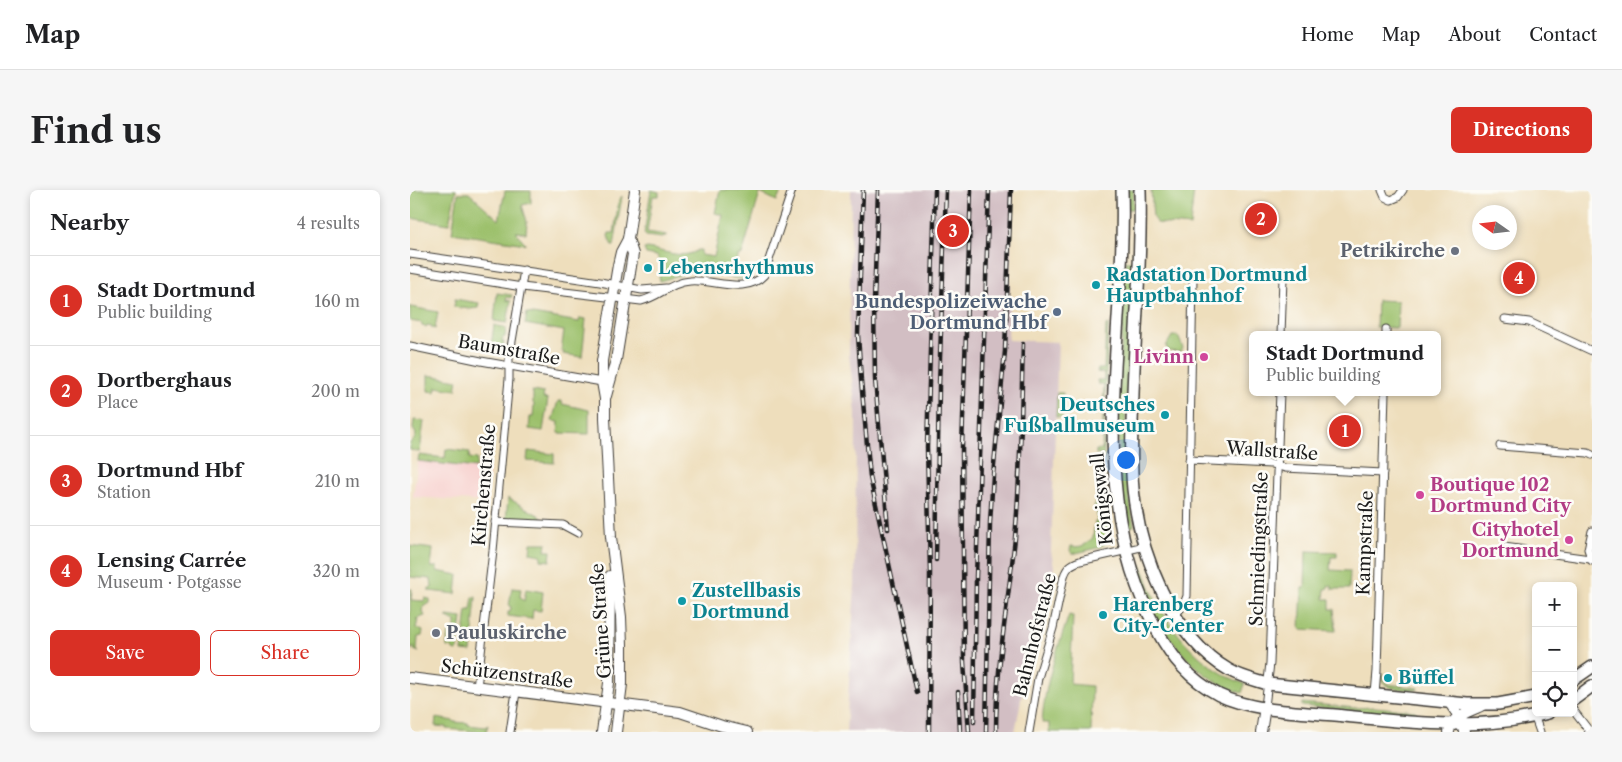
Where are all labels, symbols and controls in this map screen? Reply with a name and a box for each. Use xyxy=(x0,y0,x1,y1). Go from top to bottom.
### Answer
text: Map xyxy=(25,20,80,49)
text: Home xyxy=(1301,24,1354,46)
text: Map xyxy=(1382,24,1420,46)
text: About xyxy=(1448,24,1501,46)
text: Contact xyxy=(1529,24,1597,46)
button: Directions xyxy=(1451,107,1592,153)
text: Find us xyxy=(30,109,162,152)
pin: 2 xyxy=(1245,200,1277,238)
north arrow xyxy=(1472,205,1517,250)
text: Nearby xyxy=(50,210,129,235)
pin: 3 xyxy=(937,212,969,250)
text: 4 results xyxy=(297,213,360,233)
place label: Petrikirche xyxy=(1340,240,1445,262)
marker: Petrikirche xyxy=(1449,245,1461,257)
place label: Lebensrhythmus xyxy=(658,257,814,279)
pin: 4 xyxy=(1503,259,1535,297)
marker: Lebensrhythmus xyxy=(642,262,654,274)
place label: Radstation Dortmund Hauptbahnhof xyxy=(1106,264,1307,307)
text: Stadt Dortmund xyxy=(97,279,256,302)
marker: Radstation Dortmund Hauptbahnhof xyxy=(1090,279,1102,291)
text: 1 xyxy=(62,291,70,311)
text: 160 m xyxy=(315,291,360,311)
place label: Bundespolizeiwache Dortmund Hbf xyxy=(855,291,1049,334)
text: Public building xyxy=(97,302,212,322)
marker: Bundespolizeiwache Dortmund Hbf xyxy=(1051,306,1063,318)
street label: Baumstraße xyxy=(456,330,562,370)
popup xyxy=(1249,331,1441,396)
text: Stadt Dortmund xyxy=(1266,342,1424,365)
place label: Livinn xyxy=(1133,346,1195,368)
marker: Livinn xyxy=(1198,351,1210,363)
text: Public building xyxy=(1266,365,1380,385)
text: Dortberghaus xyxy=(97,369,232,392)
text: 2 xyxy=(61,381,71,401)
text: 200 m xyxy=(311,381,360,401)
text: Place xyxy=(97,392,138,412)
place label: Deutsches Fußballmuseum xyxy=(1004,394,1155,437)
marker: Deutsches Fußballmuseum xyxy=(1159,409,1171,421)
pin: 1 xyxy=(1329,412,1361,450)
street label: Kirchenstraße xyxy=(468,423,500,547)
street label: Wallstraße xyxy=(1224,437,1319,465)
your location xyxy=(1113,447,1139,473)
street label: Königswall xyxy=(1086,452,1118,546)
text: Dortmund Hbf xyxy=(97,459,242,482)
text: 3 xyxy=(61,471,71,491)
text: 210 m xyxy=(315,471,360,491)
street label: Schmiedingstraße xyxy=(1245,471,1273,627)
place label: Boutique 102 Dortmund City xyxy=(1430,474,1572,517)
text: Station xyxy=(97,482,151,502)
marker: Boutique 102 Dortmund City xyxy=(1414,489,1426,501)
street label: Kampstraße xyxy=(1352,490,1378,596)
place label: Cityhotel Dortmund xyxy=(1462,519,1559,562)
marker: Cityhotel Dortmund xyxy=(1563,534,1575,546)
text: Lensing Carrée xyxy=(97,549,246,572)
text: 4 xyxy=(61,561,71,581)
text: 320 m xyxy=(313,561,360,581)
street label: Grüne Straße xyxy=(586,562,616,680)
street label: Bahnhofstraße xyxy=(1009,571,1061,699)
text: Museum · Potgasse xyxy=(97,572,242,592)
place label: Zustellbasis Dortmund xyxy=(692,580,801,623)
map controls xyxy=(1532,582,1577,717)
button: + xyxy=(1532,582,1577,627)
place label: Harenberg City-Center xyxy=(1113,594,1224,637)
marker: Zustellbasis Dortmund xyxy=(676,595,688,607)
marker: Harenberg City-Center xyxy=(1097,609,1109,621)
place label: Pauluskirche xyxy=(446,622,567,644)
marker: Pauluskirche xyxy=(430,627,442,639)
button: − xyxy=(1532,627,1577,672)
button: Save xyxy=(50,630,200,676)
button: Share xyxy=(210,630,360,676)
street label: Schützenstraße xyxy=(440,655,574,693)
place label: Büffel xyxy=(1398,667,1454,689)
marker: Büffel xyxy=(1382,672,1394,684)
button: locate xyxy=(1532,672,1577,717)

